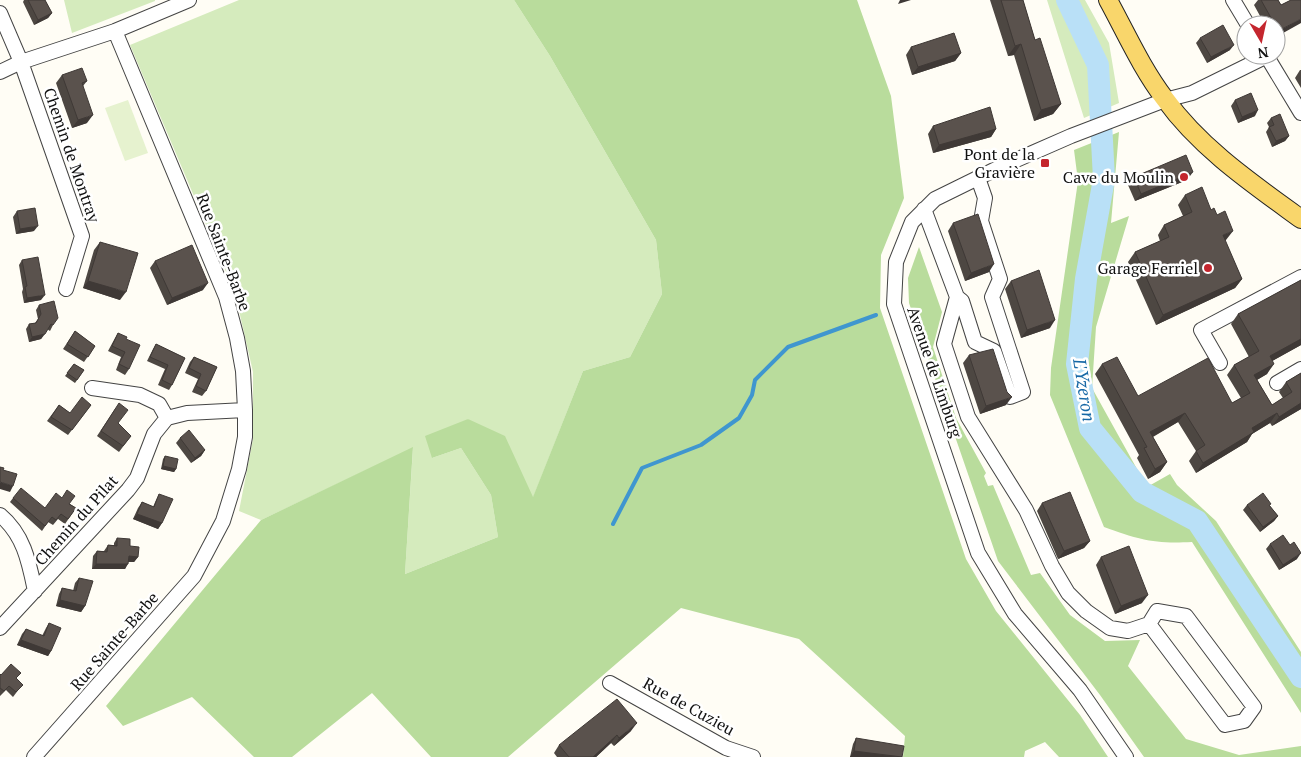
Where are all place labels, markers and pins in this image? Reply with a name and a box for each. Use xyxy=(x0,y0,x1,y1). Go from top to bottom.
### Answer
place label: Pont de la Gravière xyxy=(964,143,1035,183)
marker: Pont de la Gravière xyxy=(1039,157,1051,169)
place label: Cave du Moulin xyxy=(1063,166,1174,188)
marker: Cave du Moulin xyxy=(1178,171,1190,183)
place label: Garage Ferriel xyxy=(1098,257,1198,279)
marker: Garage Ferriel xyxy=(1202,262,1214,274)

